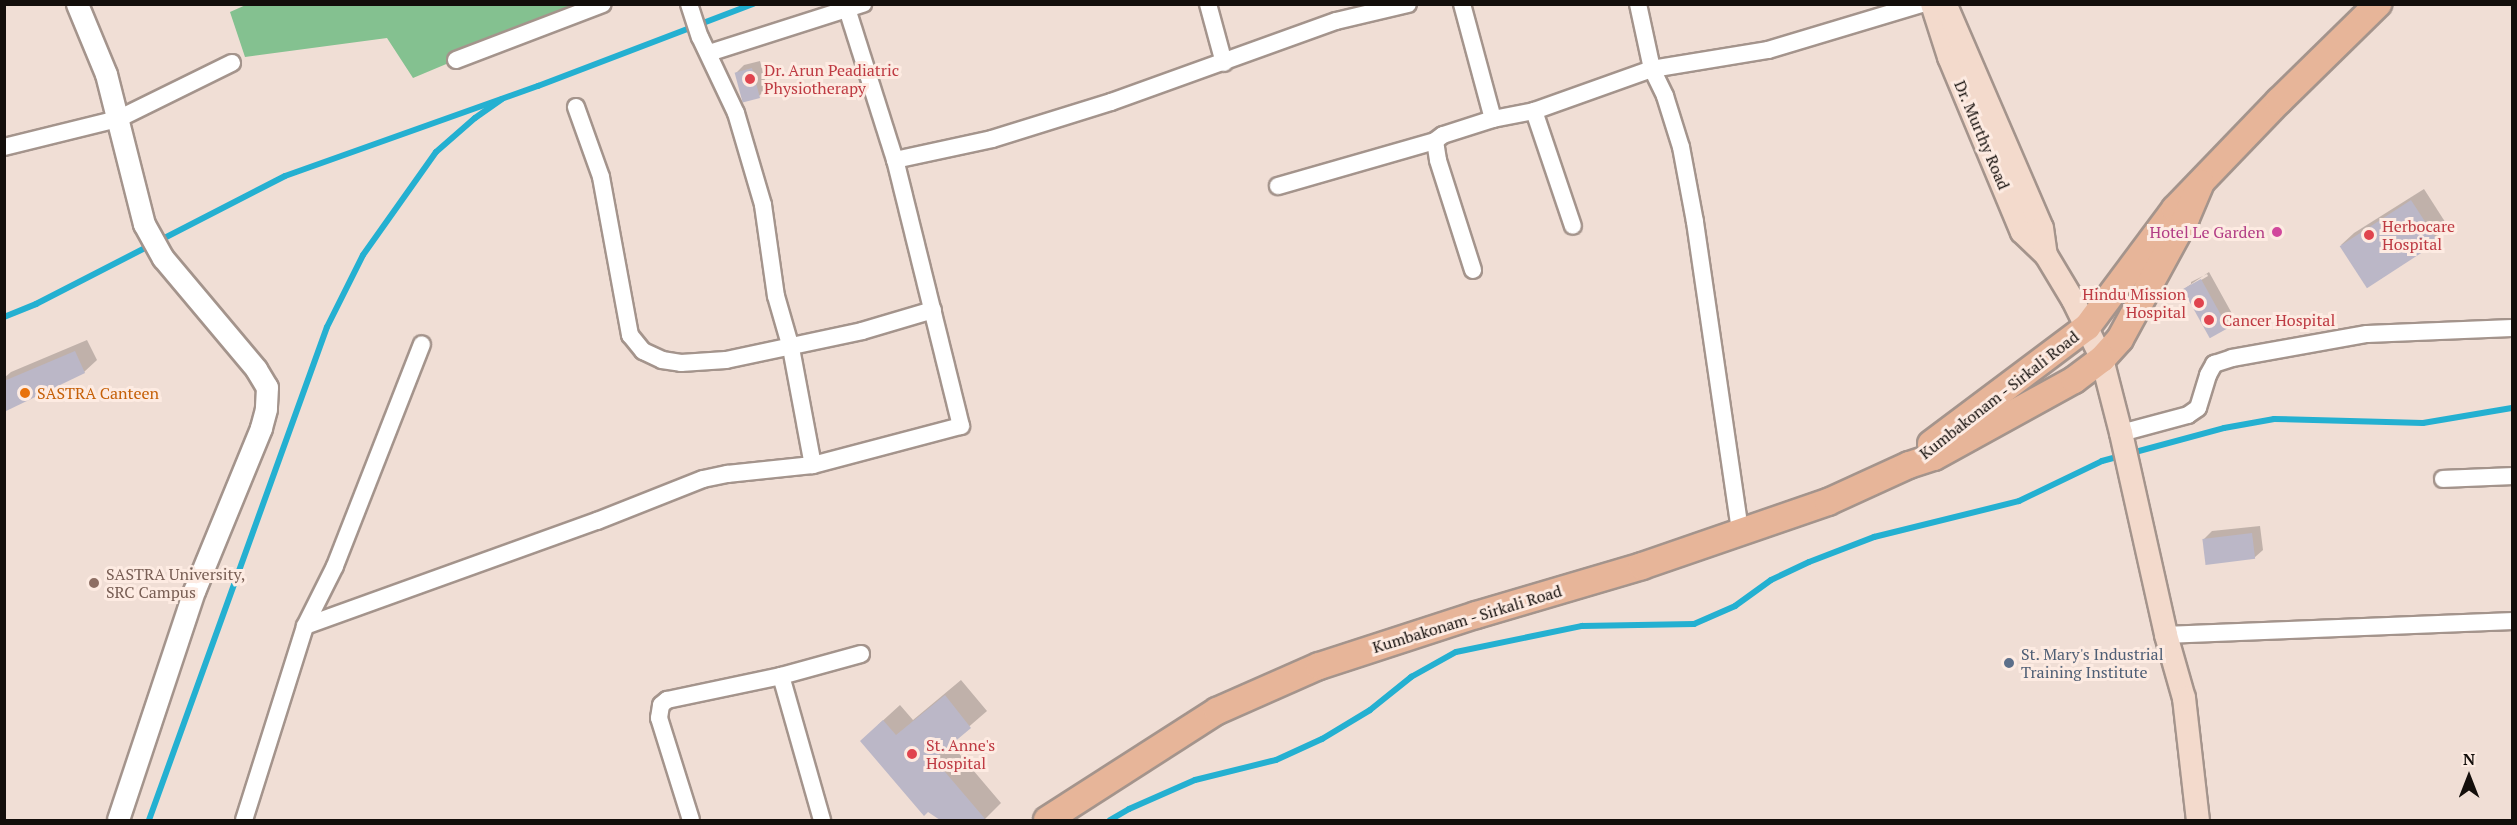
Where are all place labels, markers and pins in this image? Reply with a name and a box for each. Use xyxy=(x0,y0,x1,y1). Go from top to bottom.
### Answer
place label: Dr. Arun Peadiatric Physiotherapy xyxy=(764,60,900,98)
marker: Dr. Arun Peadiatric Physiotherapy xyxy=(741,70,759,88)
place label: Herbocare Hospital xyxy=(2382,216,2455,254)
place label: Hotel Le Garden xyxy=(2150,222,2265,242)
marker: Hotel Le Garden xyxy=(2270,225,2284,239)
marker: Herbocare Hospital xyxy=(2360,226,2378,244)
place label: Hindu Mission Hospital xyxy=(2082,284,2186,322)
marker: Hindu Mission Hospital xyxy=(2190,294,2208,312)
place label: Cancer Hospital xyxy=(2222,310,2335,330)
marker: Cancer Hospital xyxy=(2200,311,2218,329)
place label: SASTRA Canteen xyxy=(37,383,159,403)
marker: SASTRA Canteen xyxy=(18,386,32,400)
place label: SASTRA University, SRC Campus xyxy=(106,564,246,602)
marker: SASTRA University, SRC Campus xyxy=(87,576,101,590)
place label: St. Mary's Industrial Training Institute xyxy=(2021,644,2164,682)
marker: St. Mary's Industrial Training Institute xyxy=(2002,656,2016,670)
place label: St. Anne's Hospital xyxy=(926,735,996,773)
marker: St. Anne's Hospital xyxy=(903,745,921,763)

